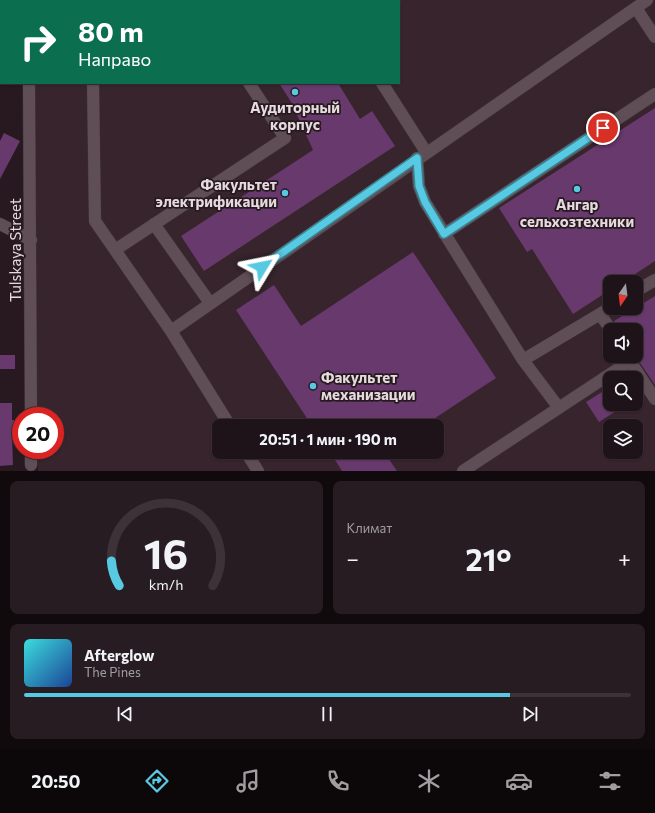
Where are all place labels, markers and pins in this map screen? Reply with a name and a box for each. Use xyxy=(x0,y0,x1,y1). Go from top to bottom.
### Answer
marker: Аудиторный корпус xyxy=(290,87,300,97)
place label: Аудиторный корпус xyxy=(250,98,340,133)
pin xyxy=(586,111,620,145)
place label: Факультет электрификации xyxy=(156,175,277,210)
marker: Ангар сельхозтехники xyxy=(572,184,582,194)
marker: Факультет электрификации xyxy=(280,188,290,198)
place label: Ангар сельхозтехники xyxy=(520,195,634,230)
place label: Факультет механизации xyxy=(321,368,415,403)
marker: Факультет механизации xyxy=(308,381,318,391)

